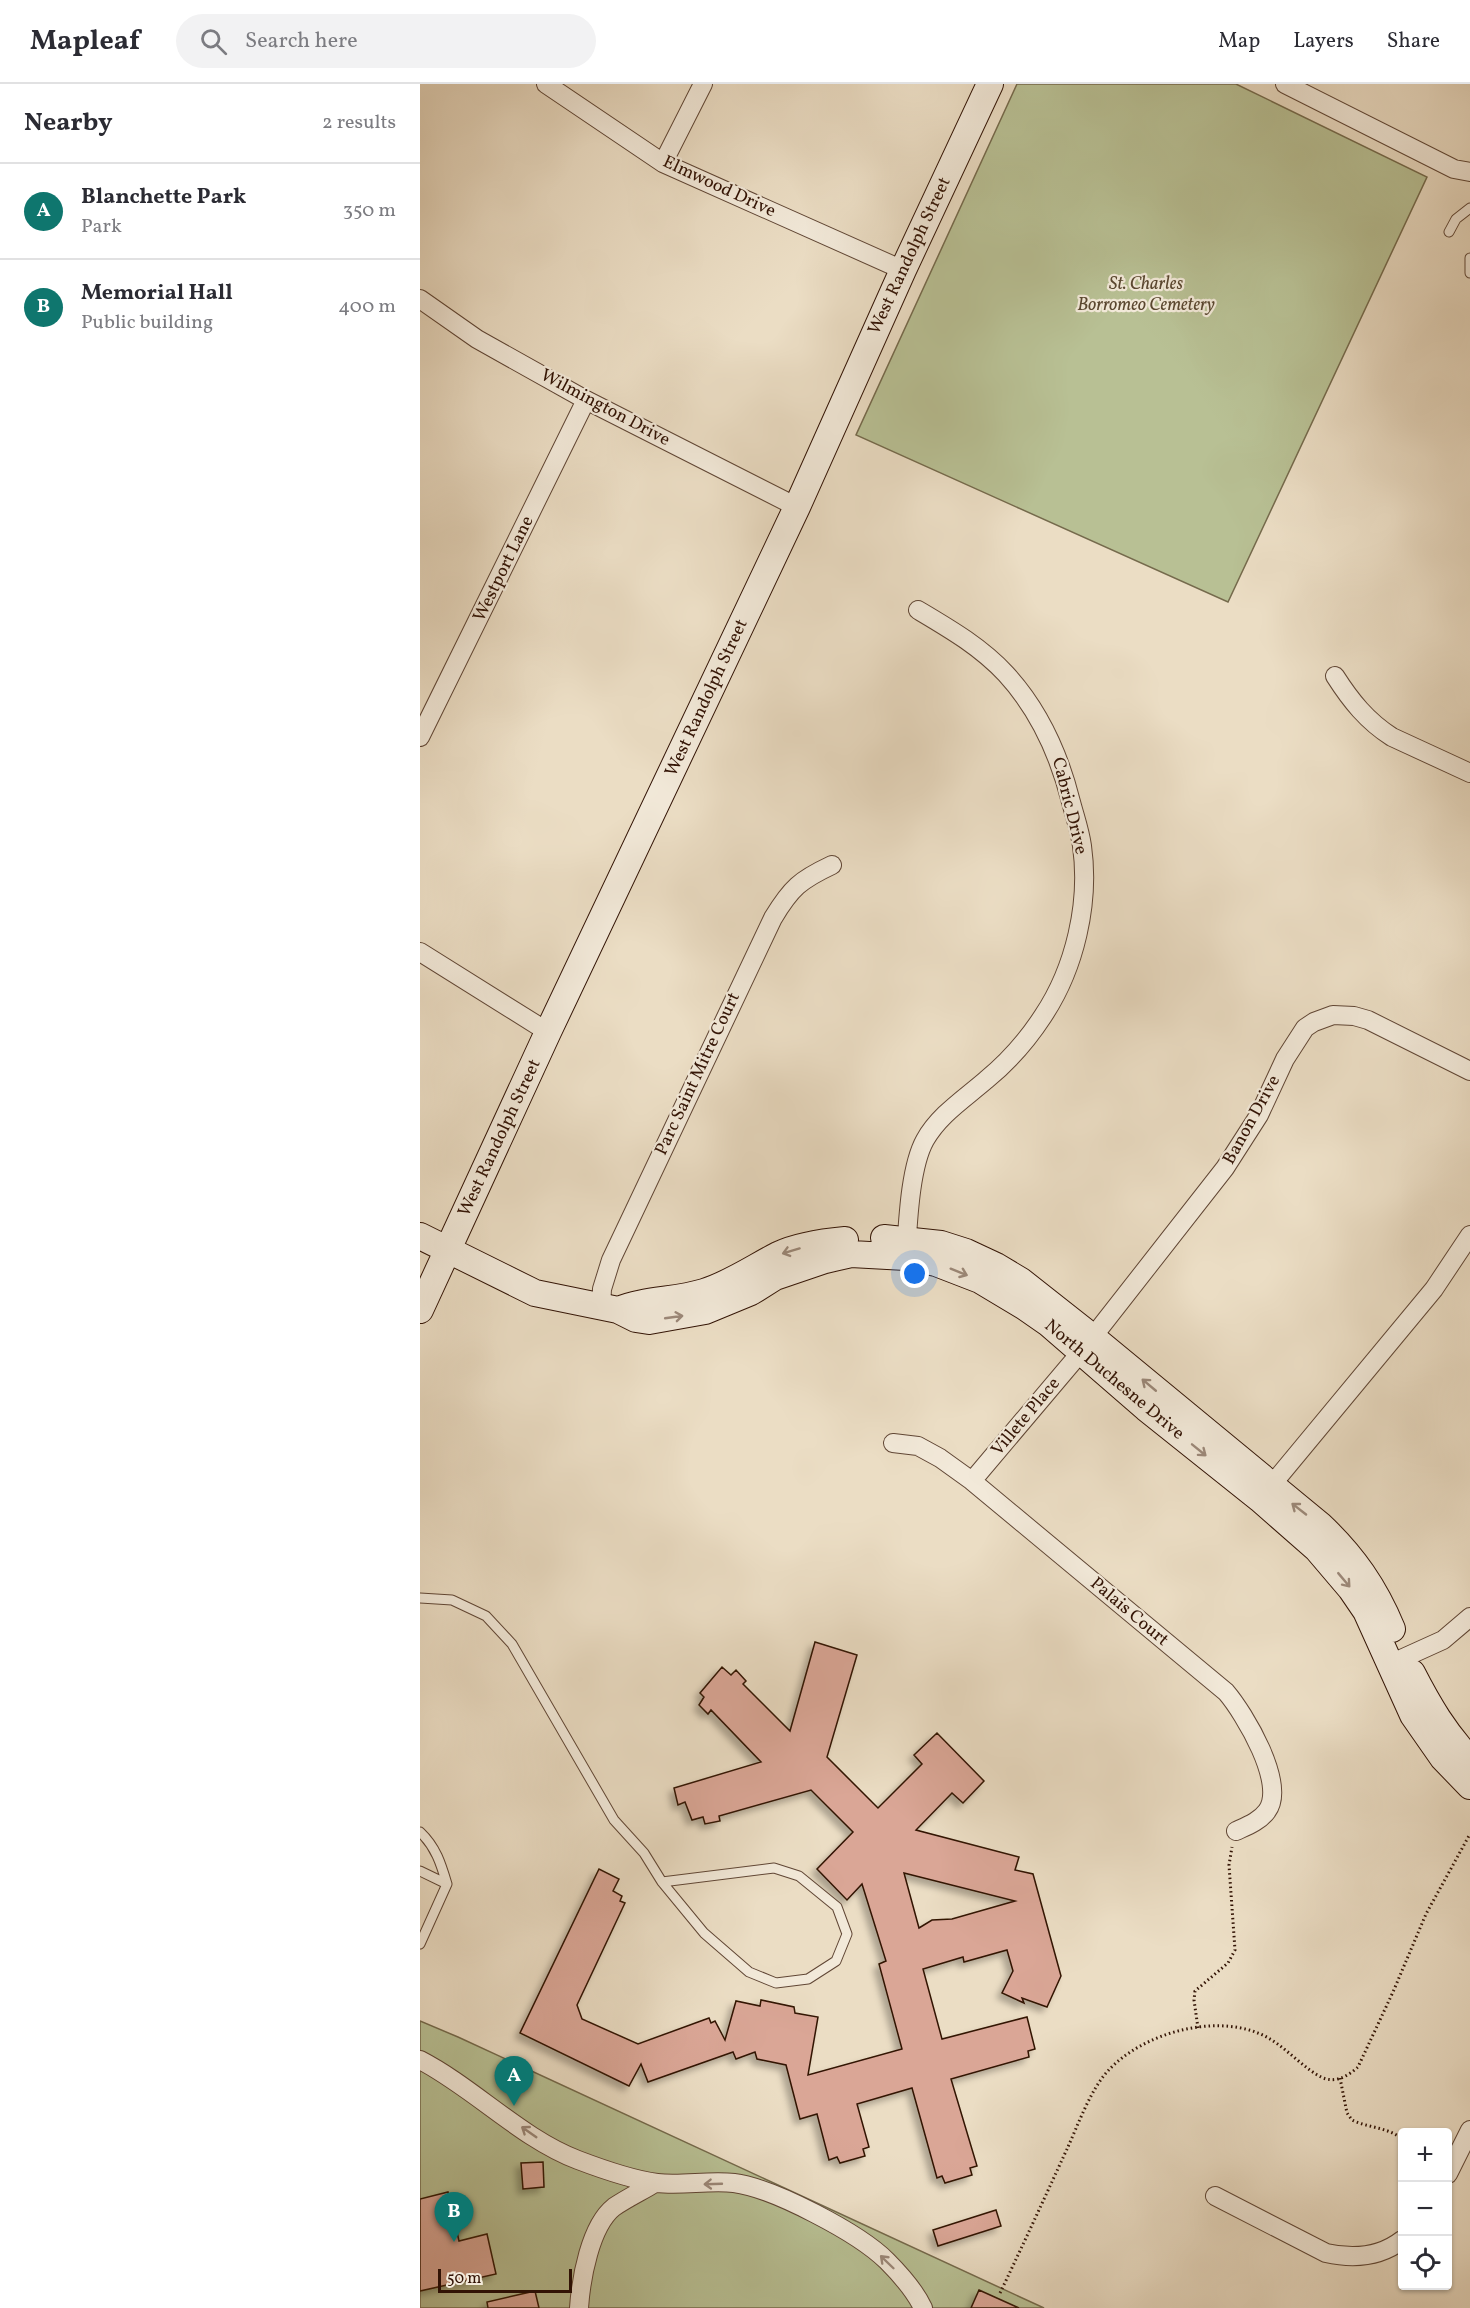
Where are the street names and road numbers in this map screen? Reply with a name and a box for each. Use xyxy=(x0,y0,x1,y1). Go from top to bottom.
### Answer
street label: Elmwood Drive xyxy=(658,150,780,224)
street label: West Randolph Street xyxy=(862,173,958,339)
street label: Wilmington Drive xyxy=(536,363,674,453)
street label: Westport Lane xyxy=(468,512,540,626)
street label: West Randolph Street xyxy=(659,615,755,781)
street label: Cabric Drive xyxy=(1045,755,1093,857)
street label: Parc Saint Mitre Court xyxy=(649,988,747,1160)
street label: West Randolph Street xyxy=(452,1055,548,1221)
street label: Banon Drive xyxy=(1217,1071,1287,1169)
street label: North Duchesne Drive xyxy=(1039,1314,1189,1446)
street label: Villete Place xyxy=(986,1372,1066,1462)
street label: Palais Court xyxy=(1084,1572,1174,1652)

